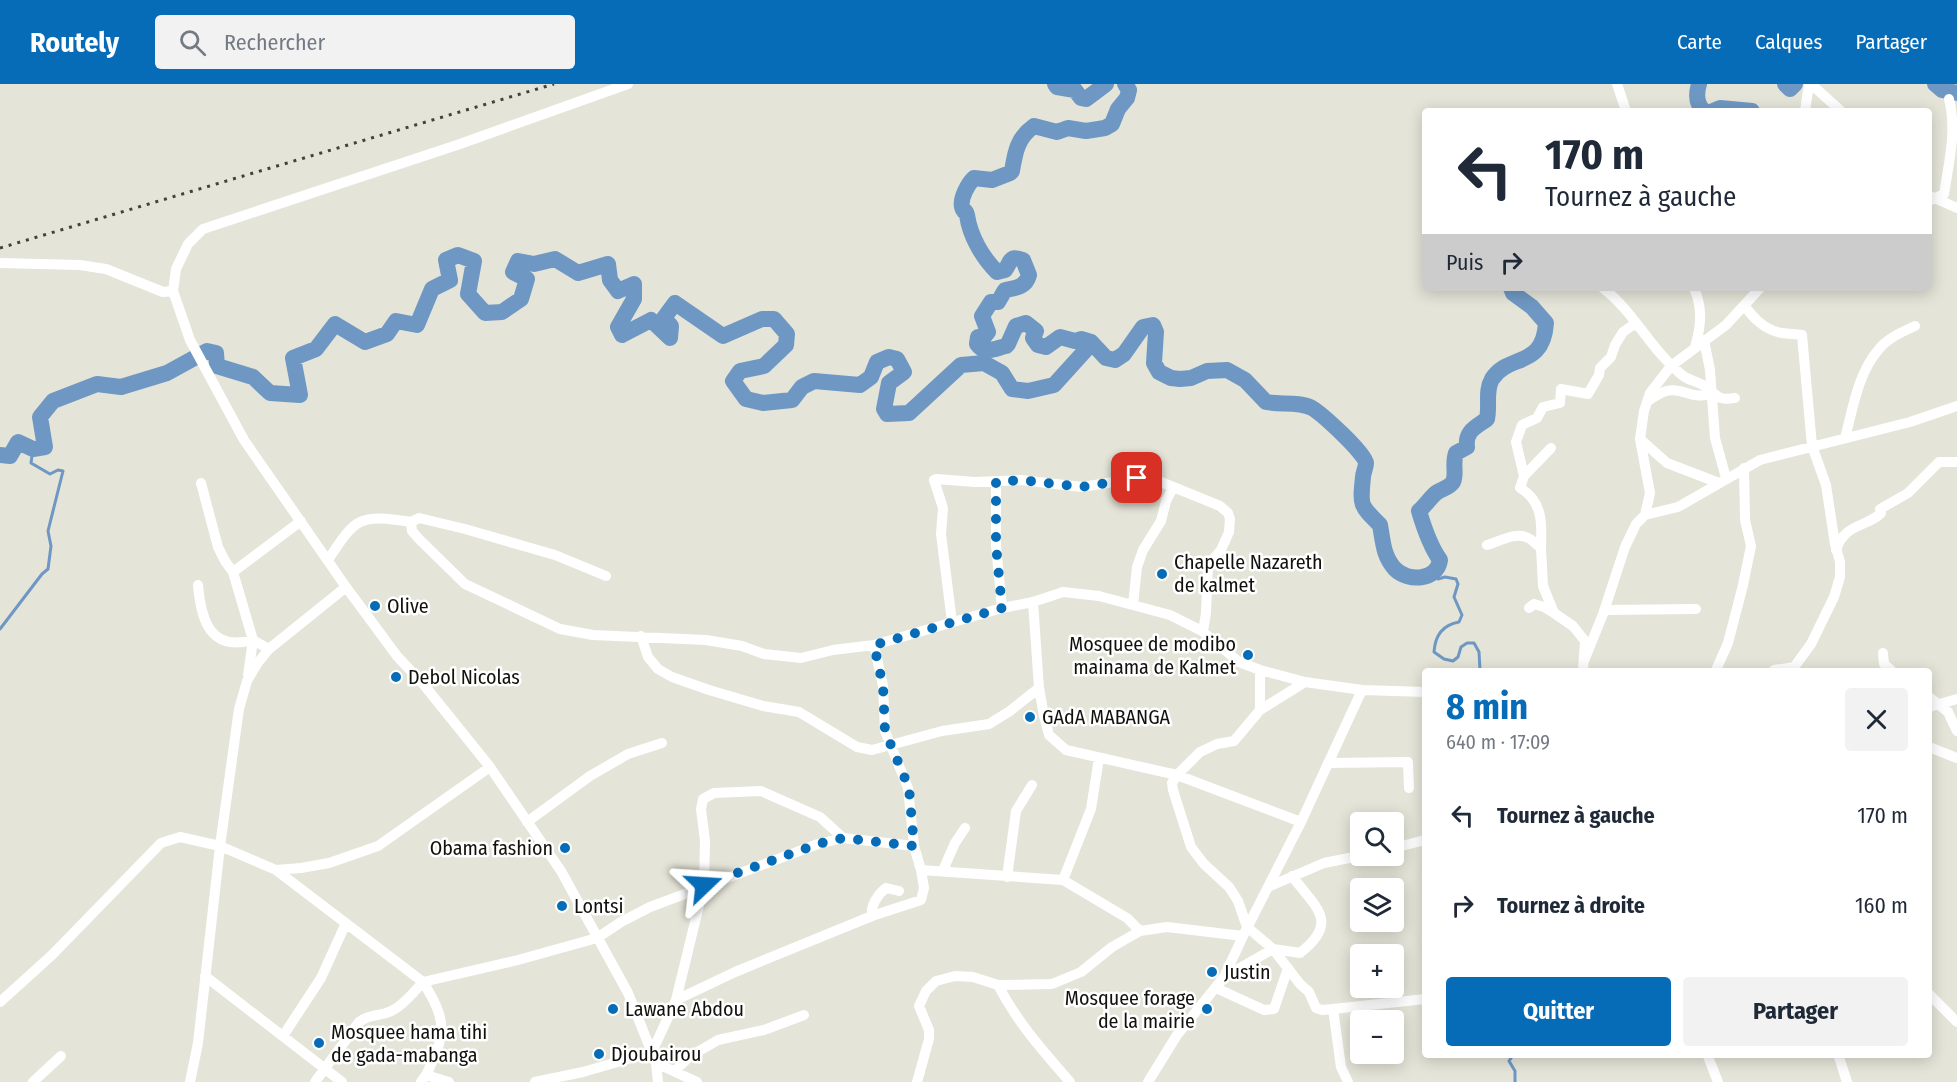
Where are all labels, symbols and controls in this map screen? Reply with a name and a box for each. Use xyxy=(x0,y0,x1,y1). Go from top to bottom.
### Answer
search box xyxy=(155,15,575,69)
text: Routely xyxy=(30,26,119,59)
icon: search xyxy=(176,26,209,59)
text: Rechercher xyxy=(224,29,325,56)
text: Carte xyxy=(1677,29,1722,55)
text: Calques xyxy=(1755,29,1822,55)
text: Partager xyxy=(1855,29,1927,55)
text: 170 m xyxy=(1545,130,1644,180)
icon: left xyxy=(1446,132,1524,210)
text: Tournez à gauche xyxy=(1545,181,1736,213)
icon: right xyxy=(1495,246,1528,279)
text: Puis xyxy=(1446,249,1483,276)
pin xyxy=(1111,452,1162,503)
icon: arrive xyxy=(1120,461,1153,494)
place label: Chapelle Nazareth de kalmet xyxy=(1174,550,1323,597)
marker: Chapelle Nazareth de kalmet xyxy=(1155,567,1169,581)
place label: Olive xyxy=(387,594,429,618)
marker: Olive xyxy=(368,599,382,613)
place label: Mosquee de modibo mainama de Kalmet xyxy=(1069,632,1236,679)
marker: Mosquee de modibo mainama de Kalmet xyxy=(1241,648,1255,662)
place label: Debol Nicolas xyxy=(408,665,520,689)
marker: Debol Nicolas xyxy=(389,670,403,684)
text: 8 min xyxy=(1446,685,1528,729)
button: close xyxy=(1845,688,1908,751)
place label: GAdA MABANGA xyxy=(1042,705,1171,729)
marker: GAdA MABANGA xyxy=(1023,710,1037,724)
text: 640 m · 17:09 xyxy=(1446,730,1550,754)
icon: left xyxy=(1446,799,1479,832)
text: Tournez à gauche xyxy=(1497,802,1655,829)
text: 170 m xyxy=(1857,802,1908,829)
map controls xyxy=(1350,812,1404,1064)
button: search xyxy=(1350,812,1404,866)
place label: Obama fashion xyxy=(430,836,553,860)
marker: Obama fashion xyxy=(558,841,572,855)
position arrow xyxy=(672,853,736,917)
button: layers xyxy=(1350,878,1404,932)
icon: right xyxy=(1446,889,1479,922)
text: Tournez à droite xyxy=(1497,892,1645,919)
text: 160 m xyxy=(1855,892,1908,919)
place label: Lontsi xyxy=(574,894,624,918)
marker: Lontsi xyxy=(555,899,569,913)
button: + xyxy=(1350,944,1404,998)
place label: Justin xyxy=(1224,960,1271,984)
marker: Justin xyxy=(1205,965,1219,979)
button: Quitter xyxy=(1446,977,1671,1046)
button: Partager xyxy=(1683,977,1908,1046)
place label: Mosquee forage de la mairie xyxy=(1065,986,1195,1033)
place label: Lawane Abdou xyxy=(625,997,744,1021)
marker: Lawane Abdou xyxy=(606,1002,620,1016)
marker: Mosquee forage de la mairie xyxy=(1200,1002,1214,1016)
button: − xyxy=(1350,1010,1404,1064)
place label: Mosquee hama tihi de gada-mabanga xyxy=(331,1020,487,1067)
marker: Mosquee hama tihi de gada-mabanga xyxy=(312,1036,326,1050)
place label: Djoubairou xyxy=(611,1042,701,1066)
marker: Djoubairou xyxy=(592,1047,606,1061)

